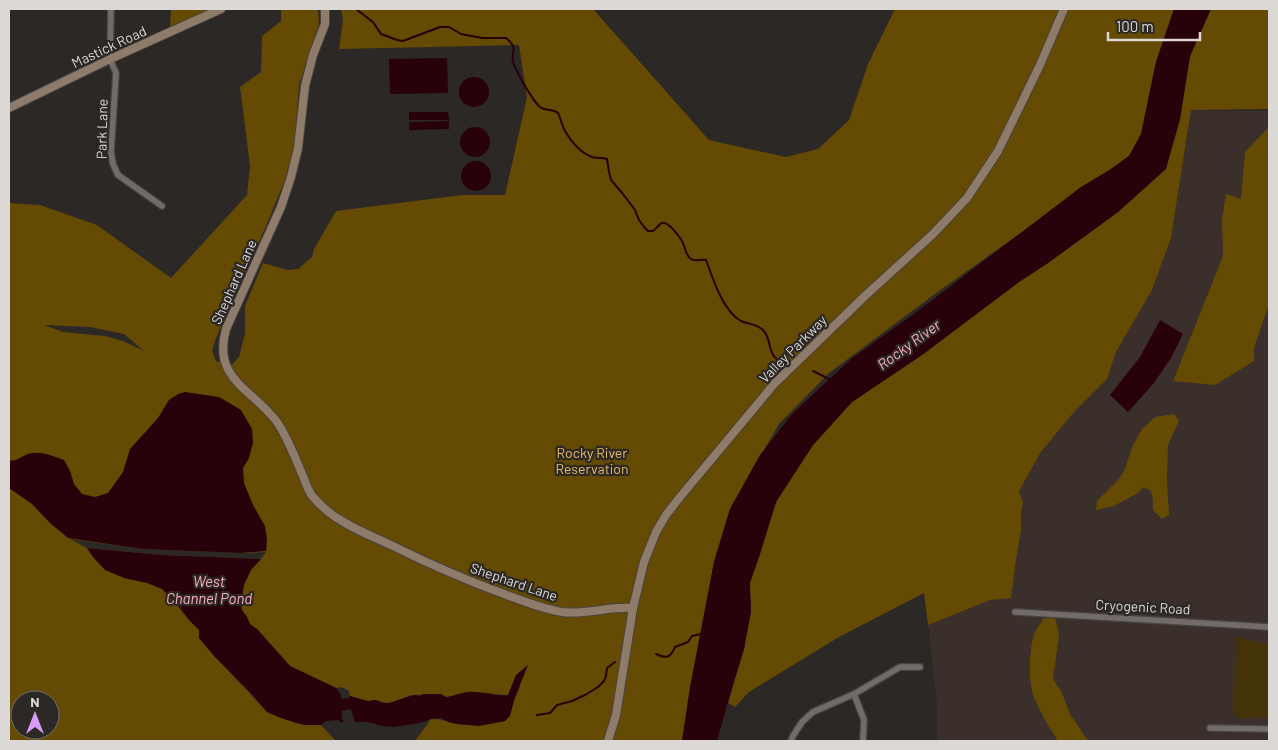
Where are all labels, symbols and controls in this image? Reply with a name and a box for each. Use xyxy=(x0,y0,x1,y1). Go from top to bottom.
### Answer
scale bar xyxy=(1108,10,1200,42)
text: 100 m xyxy=(1116,17,1154,35)
street label: Mastick Road xyxy=(69,22,149,71)
street label: Park Lane xyxy=(92,99,111,159)
street label: Shephard Lane xyxy=(207,237,260,327)
street label: Valley Parkway xyxy=(755,311,830,386)
water label: Rocky River xyxy=(873,315,944,373)
park label: Rocky River Reservation xyxy=(556,444,628,477)
street label: Shephard Lane xyxy=(468,559,560,604)
water label: West Channel Pond xyxy=(166,572,252,607)
street label: Cryogenic Road xyxy=(1095,596,1191,617)
north arrow xyxy=(10,690,60,740)
text: N xyxy=(30,693,40,710)

